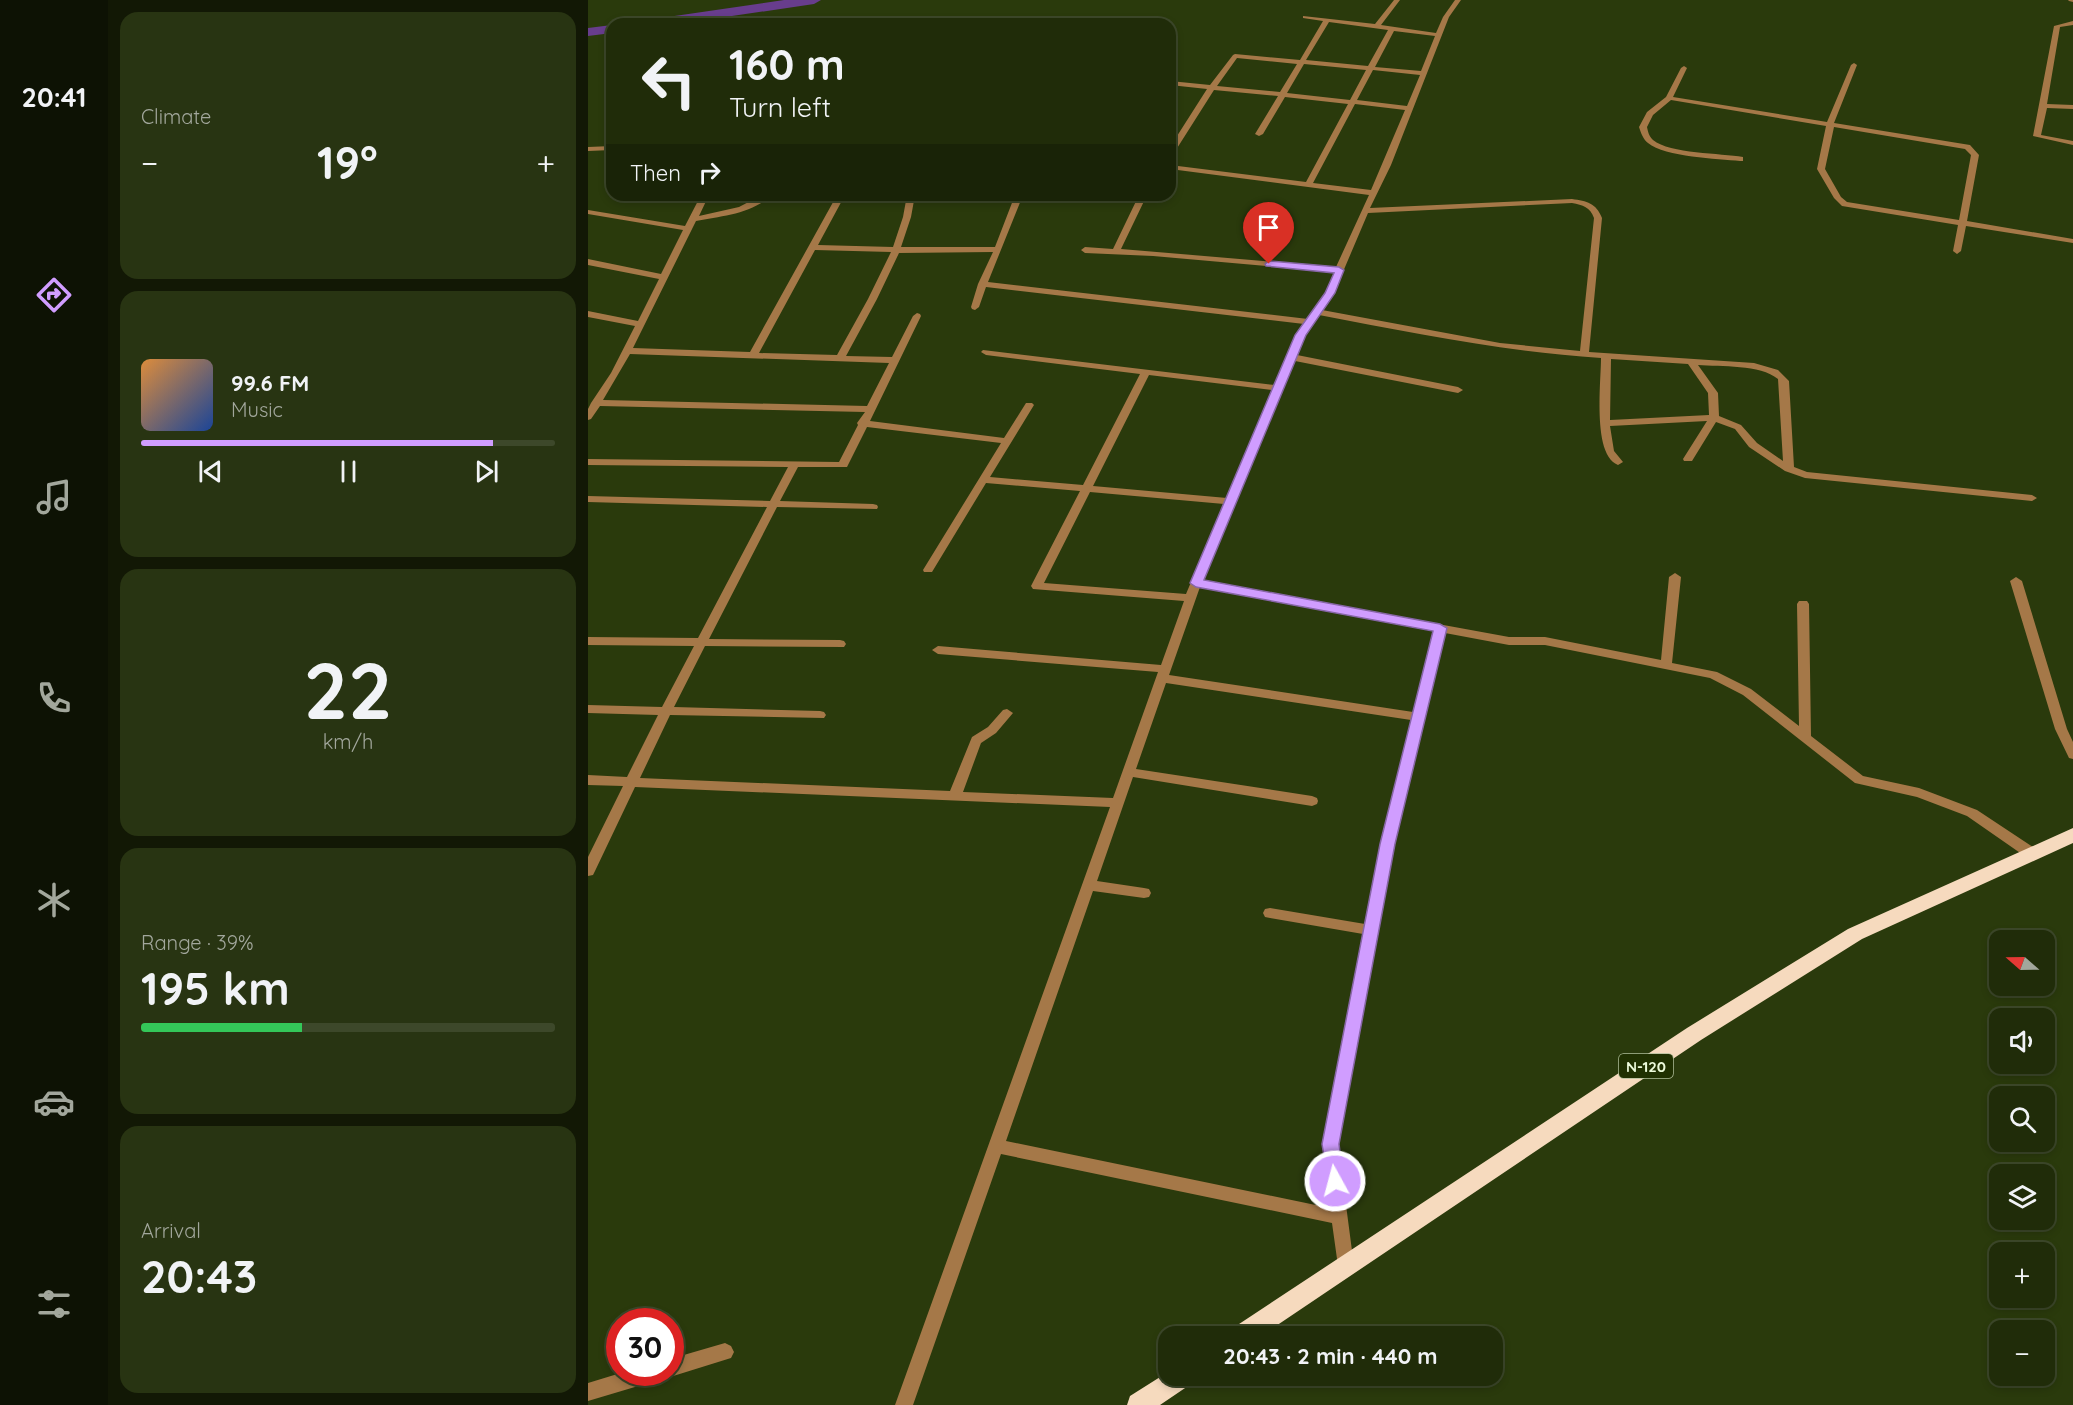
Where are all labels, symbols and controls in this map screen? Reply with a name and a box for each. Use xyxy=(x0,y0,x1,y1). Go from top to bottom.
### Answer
text: 160 m xyxy=(729,38,845,91)
icon: left xyxy=(630,42,708,120)
text: 20:41 xyxy=(22,80,86,114)
text: Turn left xyxy=(729,90,831,124)
text: Climate xyxy=(141,104,211,129)
text: 19° xyxy=(317,134,378,190)
text: − xyxy=(141,142,158,183)
text: + xyxy=(536,142,555,183)
icon: right xyxy=(693,156,726,189)
text: Then xyxy=(630,159,681,187)
pin xyxy=(1243,202,1294,264)
icon: arrive xyxy=(1252,211,1285,244)
icon: directions xyxy=(33,274,75,316)
text: 99.6 FM xyxy=(231,369,309,397)
text: Music xyxy=(231,397,283,422)
icon: previous xyxy=(194,455,227,488)
icon: pause xyxy=(332,455,365,488)
icon: next xyxy=(470,455,503,488)
icon: music xyxy=(33,476,75,518)
text: 22 xyxy=(304,641,392,739)
icon: phone xyxy=(33,677,75,719)
text: km/h xyxy=(323,729,373,754)
icon: climate xyxy=(33,879,75,921)
text: Range · 39% xyxy=(141,930,254,955)
north arrow xyxy=(1989,930,2055,996)
map controls xyxy=(1989,930,2055,1386)
text: 195 km xyxy=(141,960,290,1016)
button: sound xyxy=(1989,1008,2055,1074)
road number: N-120 xyxy=(1619,1054,1673,1078)
icon: car xyxy=(33,1081,75,1123)
button: search xyxy=(1989,1086,2055,1152)
position arrow xyxy=(1303,1149,1367,1213)
button: layers xyxy=(1989,1164,2055,1230)
text: Arrival xyxy=(141,1218,201,1243)
button: + xyxy=(1989,1242,2055,1308)
text: 20:43 xyxy=(141,1248,257,1304)
icon: filters xyxy=(33,1283,75,1325)
speed limit sign: 30 xyxy=(606,1308,684,1386)
button: − xyxy=(1989,1320,2055,1386)
text: 20:43 · 2 min · 440 m xyxy=(1223,1342,1438,1370)

